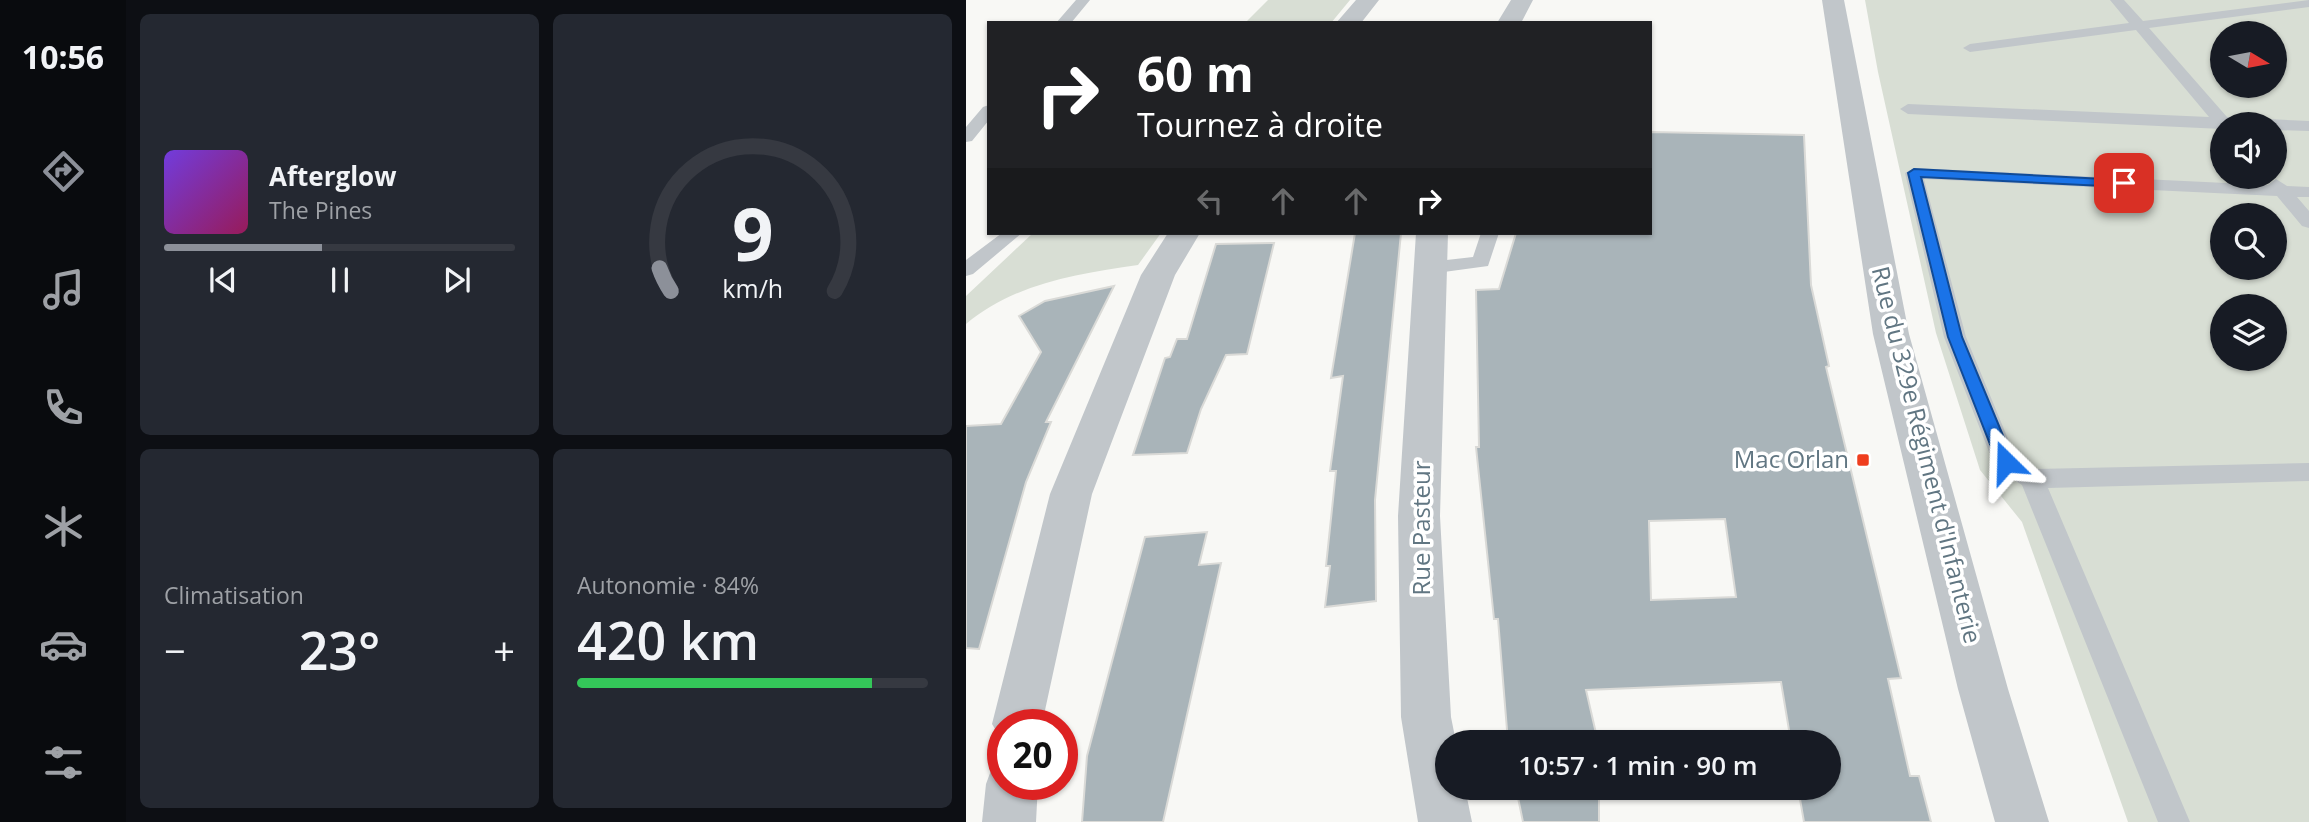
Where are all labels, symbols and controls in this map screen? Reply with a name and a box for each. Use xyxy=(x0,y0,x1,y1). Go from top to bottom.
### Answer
north arrow xyxy=(2210,21,2287,98)
map controls xyxy=(2210,21,2287,371)
text: 10:56 xyxy=(22,35,104,78)
text: 60 m xyxy=(1137,40,1254,106)
icon: right xyxy=(1022,49,1113,140)
text: Tournez à droite xyxy=(1137,103,1383,146)
button: sound xyxy=(2210,112,2287,189)
icon: directions xyxy=(39,147,88,196)
pin xyxy=(2094,153,2154,213)
text: Afterglow xyxy=(269,158,396,194)
icon: arrive xyxy=(2105,164,2143,202)
icon: left xyxy=(1191,182,1229,220)
icon: ahead xyxy=(1264,182,1302,220)
icon: ahead xyxy=(1337,182,1375,220)
icon: right xyxy=(1410,182,1448,220)
text: 9 xyxy=(732,183,773,282)
text: The Pines xyxy=(269,194,372,226)
button: search xyxy=(2210,203,2287,280)
icon: previous xyxy=(204,261,242,299)
icon: pause xyxy=(321,261,359,299)
icon: next xyxy=(438,261,476,299)
street label: Rue du 329e Régiment d'Infanterie xyxy=(1865,263,1990,646)
icon: music xyxy=(39,265,88,314)
text: km/h xyxy=(722,271,783,305)
button: layers xyxy=(2210,294,2287,371)
icon: phone xyxy=(39,383,88,432)
position arrow xyxy=(1969,425,2043,499)
place label: Mac Orlan xyxy=(1734,442,1849,475)
marker: Mac Orlan xyxy=(1855,452,1871,468)
street label: Rue Pasteur xyxy=(1404,460,1437,596)
icon: climate xyxy=(39,502,88,551)
text: Autonomie · 84% xyxy=(577,569,759,601)
text: Climatisation xyxy=(164,579,304,611)
text: 420 km xyxy=(577,604,759,675)
text: 23° xyxy=(299,614,380,685)
icon: car xyxy=(39,620,88,669)
text: − xyxy=(164,624,186,676)
text: + xyxy=(493,624,515,676)
speed limit sign: 20 xyxy=(987,709,1078,800)
icon: filters xyxy=(39,738,88,787)
text: 10:57 · 1 min · 90 m xyxy=(1518,747,1758,783)

